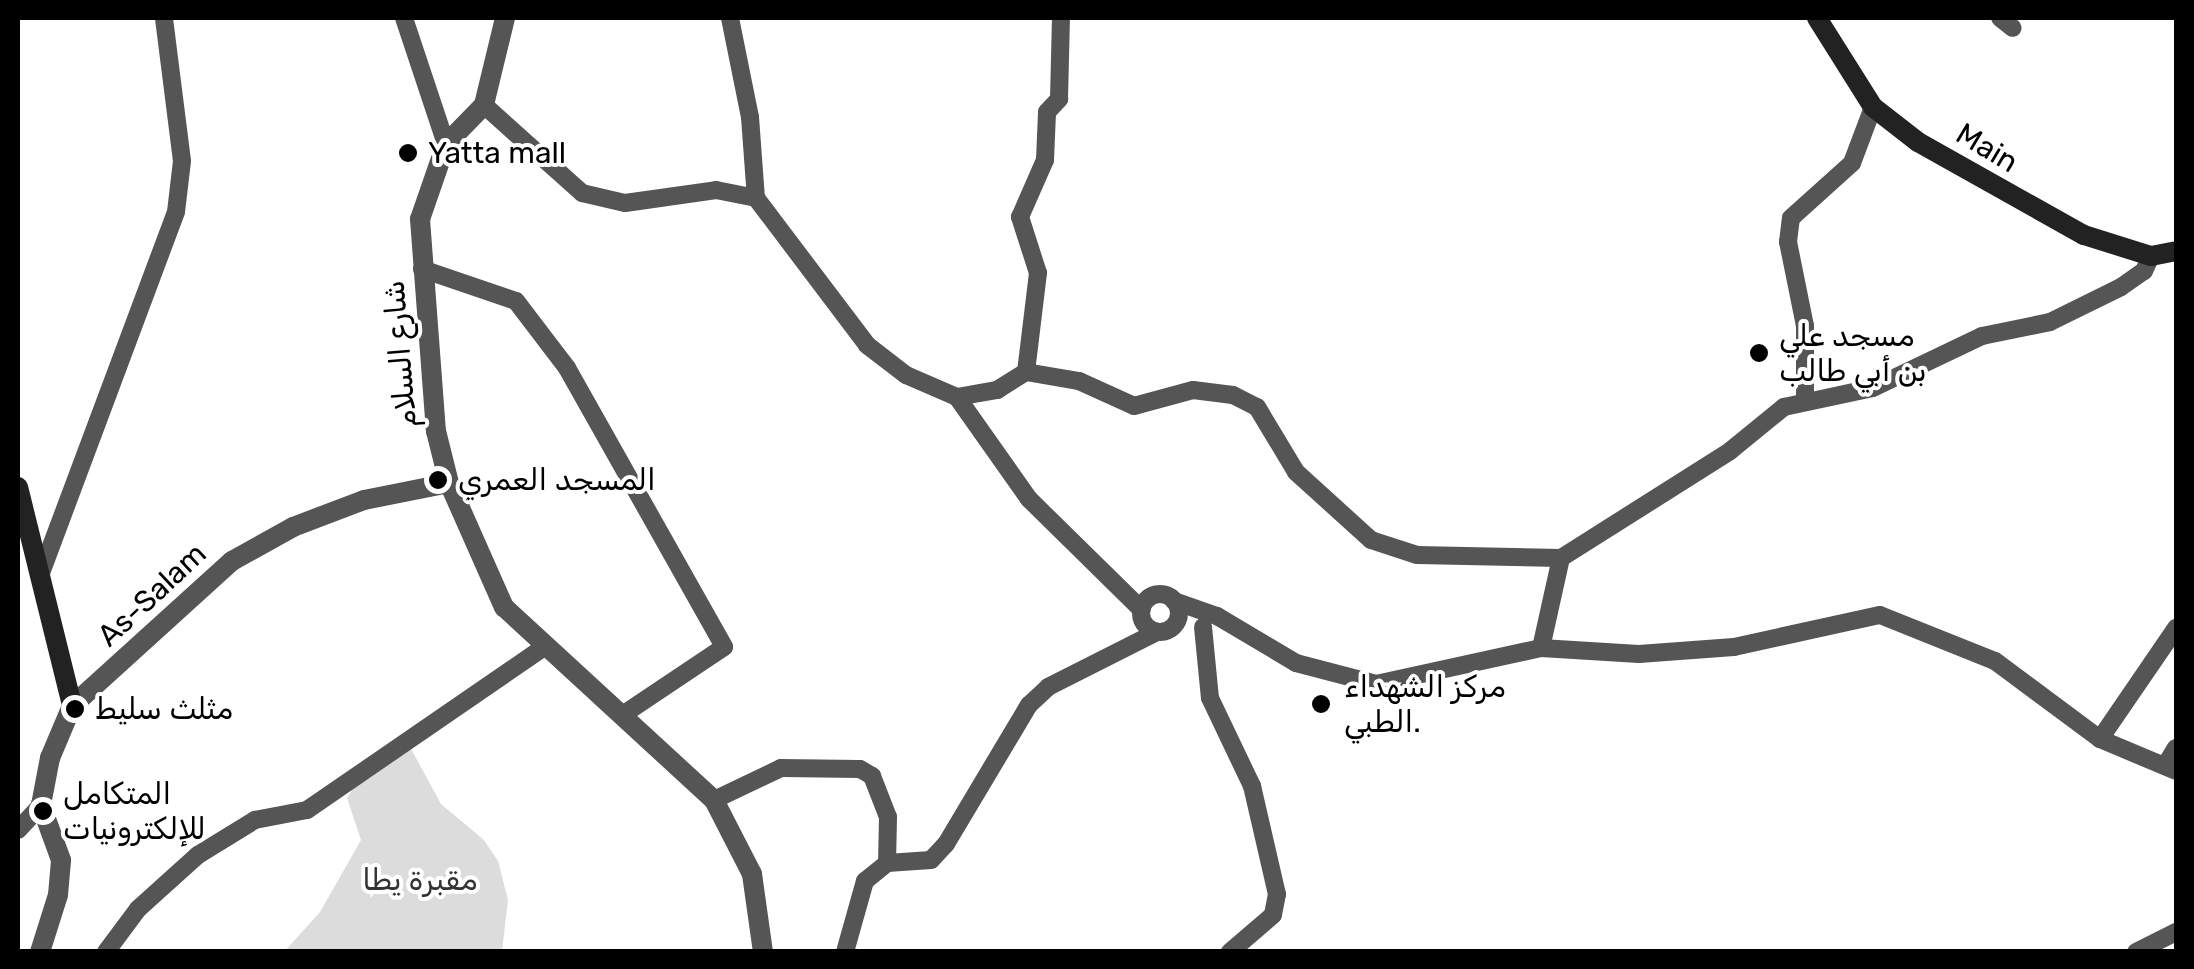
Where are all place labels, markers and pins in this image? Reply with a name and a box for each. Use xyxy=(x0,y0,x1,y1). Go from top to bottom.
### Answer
place label: Yatta mall xyxy=(428,135,566,171)
marker: Yatta mall xyxy=(397,142,419,164)
place label: مسجد علي بن أبي طالب xyxy=(1779,318,1927,388)
marker: مسجد علي بن أبي طالب xyxy=(1748,342,1770,364)
place label: المسجد العمري xyxy=(458,462,656,498)
marker: المسجد العمري xyxy=(427,469,449,491)
place label: مركز الشهداء الطبي. xyxy=(1344,669,1506,740)
place label: مثلث سليط xyxy=(95,691,233,727)
marker: مركز الشهداء الطبي. xyxy=(1308,691,1334,717)
marker: مثلث سليط xyxy=(64,698,86,720)
place label: المتكامل للإلكترونيات xyxy=(63,776,206,846)
marker: المتكامل للإلكترونيات xyxy=(32,800,54,822)

